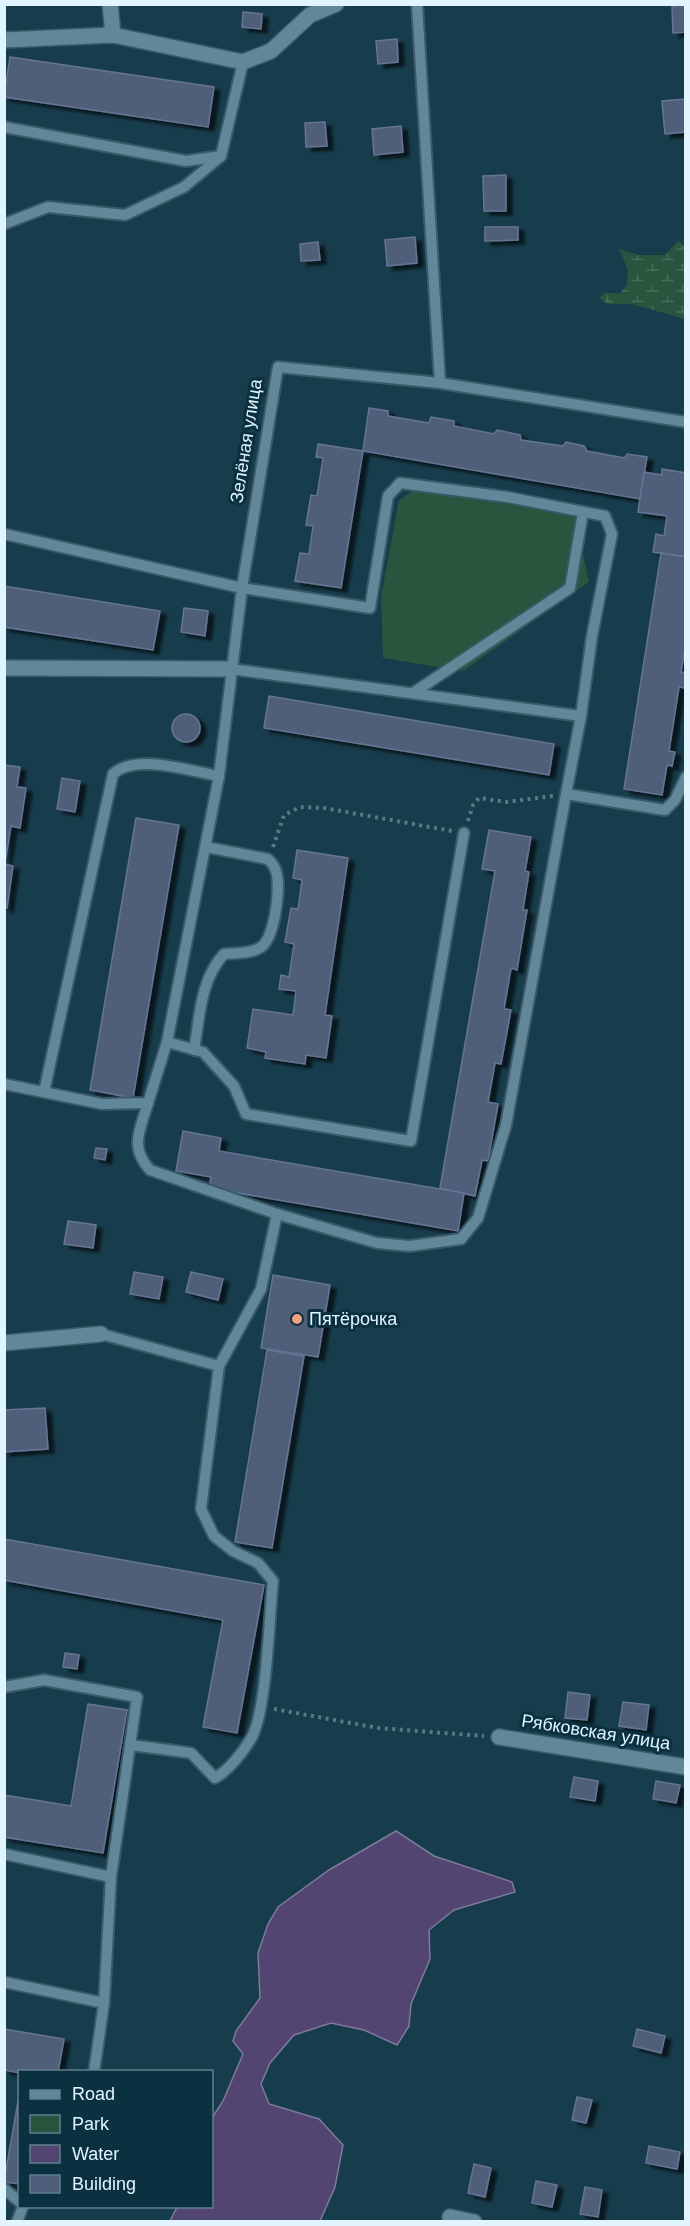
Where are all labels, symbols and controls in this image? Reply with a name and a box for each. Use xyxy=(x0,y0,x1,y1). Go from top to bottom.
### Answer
street label: Зелёная улица xyxy=(226,377,266,504)
place label: Пятёрочка xyxy=(309,1309,398,1329)
marker: Пятёрочка xyxy=(290,1312,304,1326)
street label: Рябковская улица xyxy=(520,1710,673,1754)
legend xyxy=(18,2070,213,2208)
text: Road xyxy=(72,2084,115,2104)
text: Park xyxy=(72,2114,110,2134)
text: Water xyxy=(72,2144,119,2164)
text: Building xyxy=(72,2174,136,2194)

